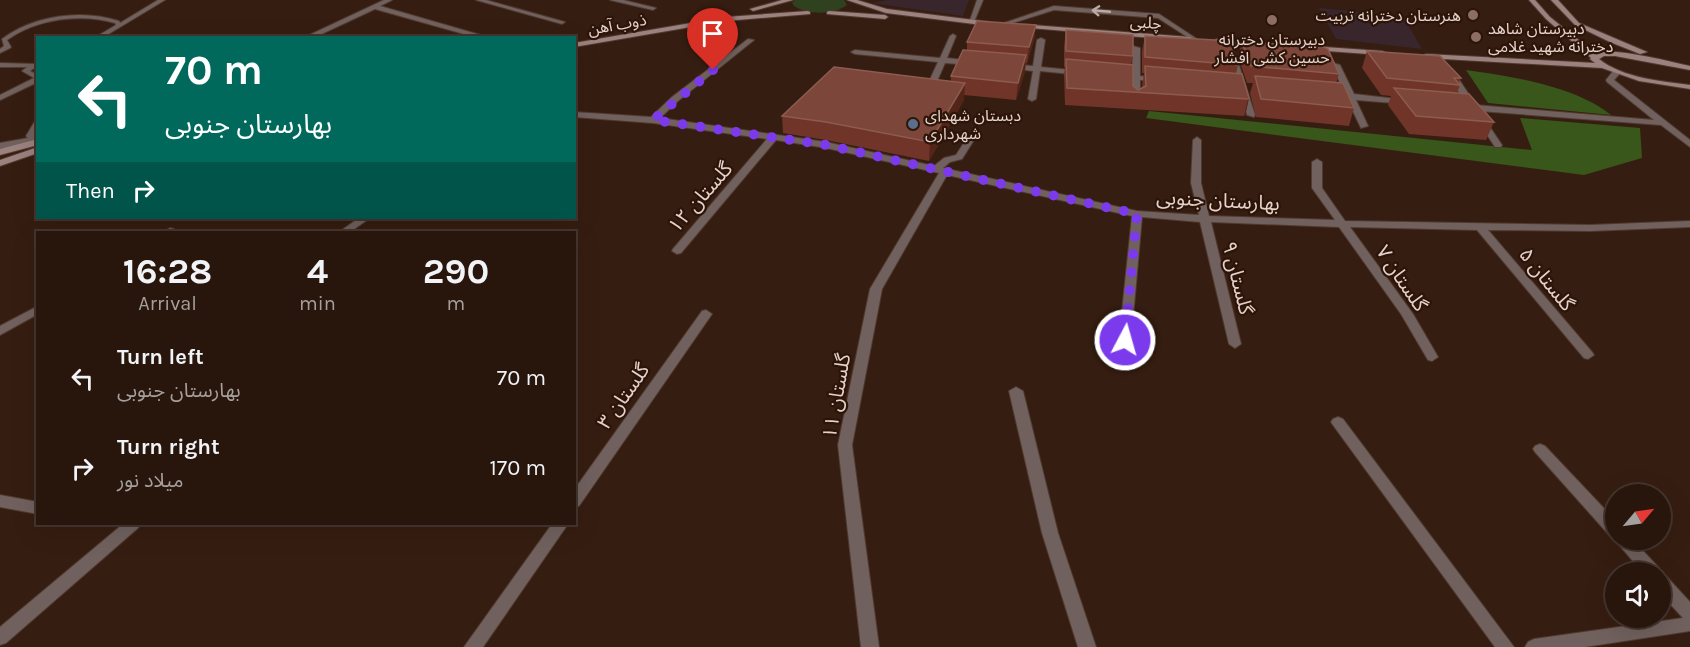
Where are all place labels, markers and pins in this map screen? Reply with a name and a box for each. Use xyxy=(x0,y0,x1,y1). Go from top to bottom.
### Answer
place label: هنرستان دخترانه تربیت xyxy=(1315,6,1461,25)
pin xyxy=(687,8,738,70)
marker: هنرستان دخترانه تربیت xyxy=(1466,8,1480,22)
marker: دبیرستان دخترانه حسین کشی افشار xyxy=(1265,13,1279,27)
place label: دبیرستان شاهد دخترانه شهید غلامی xyxy=(1488,19,1613,56)
place label: دبیرستان دخترانه حسین کشی افشار xyxy=(1213,30,1330,67)
marker: دبیرستان شاهد دخترانه شهید غلامی xyxy=(1469,30,1483,44)
place label: دبستان شهدای شهرداری xyxy=(925,106,1021,143)
marker: دبستان شهدای شهرداری xyxy=(906,117,920,131)

